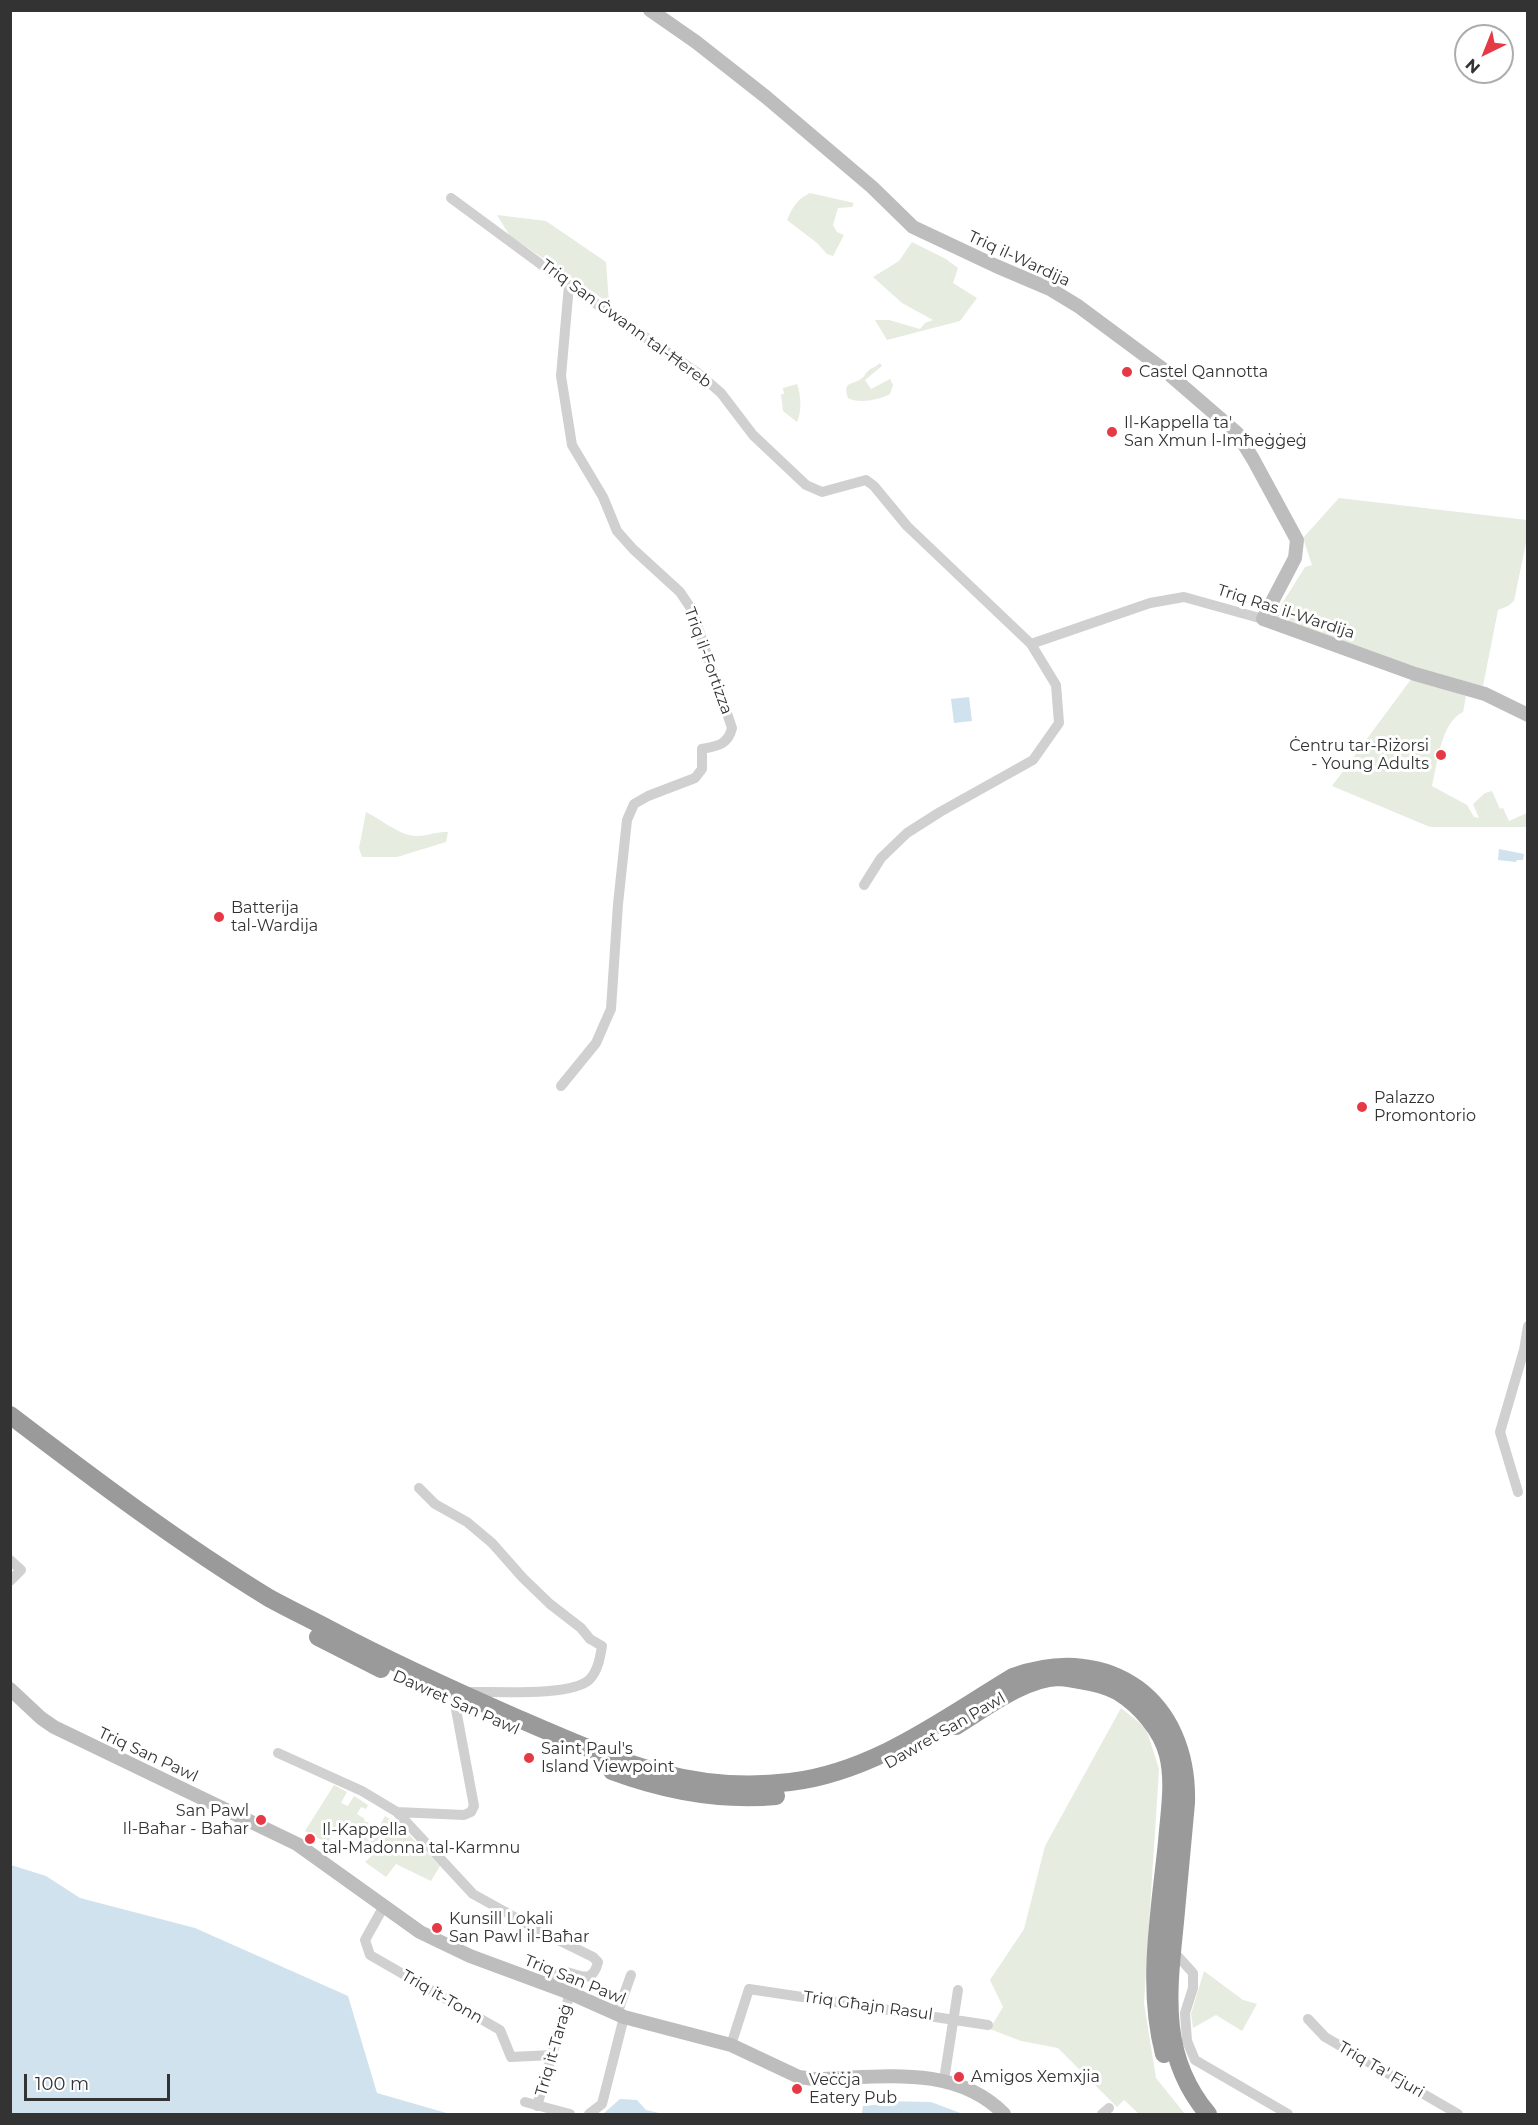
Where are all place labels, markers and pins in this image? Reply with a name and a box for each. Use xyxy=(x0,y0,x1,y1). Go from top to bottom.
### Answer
place label: Castel Qannotta xyxy=(1139,362,1268,382)
marker: Castel Qannotta xyxy=(1120,365,1134,379)
place label: Il-Kappella ta' San Xmun l-Imħeġġeġ xyxy=(1124,413,1307,451)
marker: Il-Kappella ta' San Xmun l-Imħeġġeġ xyxy=(1105,425,1119,439)
place label: Ċentru tar-Riżorsi - Young Adults xyxy=(1289,736,1429,774)
marker: Ċentru tar-Riżorsi - Young Adults xyxy=(1434,748,1448,762)
place label: Batterija tal-Wardija xyxy=(231,898,318,936)
marker: Batterija tal-Wardija xyxy=(212,910,226,924)
place label: Palazzo Promontorio xyxy=(1374,1088,1476,1126)
marker: Palazzo Promontorio xyxy=(1355,1100,1369,1114)
place label: Saint Paul's Island Viewpoint xyxy=(541,1739,674,1777)
marker: Saint Paul's Island Viewpoint xyxy=(522,1751,536,1765)
place label: San Pawl Il-Baħar - Baħar xyxy=(123,1801,249,1839)
marker: San Pawl Il-Baħar - Baħar xyxy=(254,1813,268,1827)
place label: Il-Kappella tal-Madonna tal-Karmnu xyxy=(322,1820,520,1858)
marker: Il-Kappella tal-Madonna tal-Karmnu xyxy=(303,1832,317,1846)
place label: Kunsill Lokali San Pawl il-Baħar xyxy=(449,1909,589,1947)
marker: Kunsill Lokali San Pawl il-Baħar xyxy=(430,1921,444,1935)
place label: Amigos Xemxjia xyxy=(971,2067,1100,2087)
place label: Veċċja Eatery Pub xyxy=(809,2070,897,2108)
marker: Amigos Xemxjia xyxy=(952,2070,966,2084)
marker: Veċċja Eatery Pub xyxy=(790,2082,804,2096)

